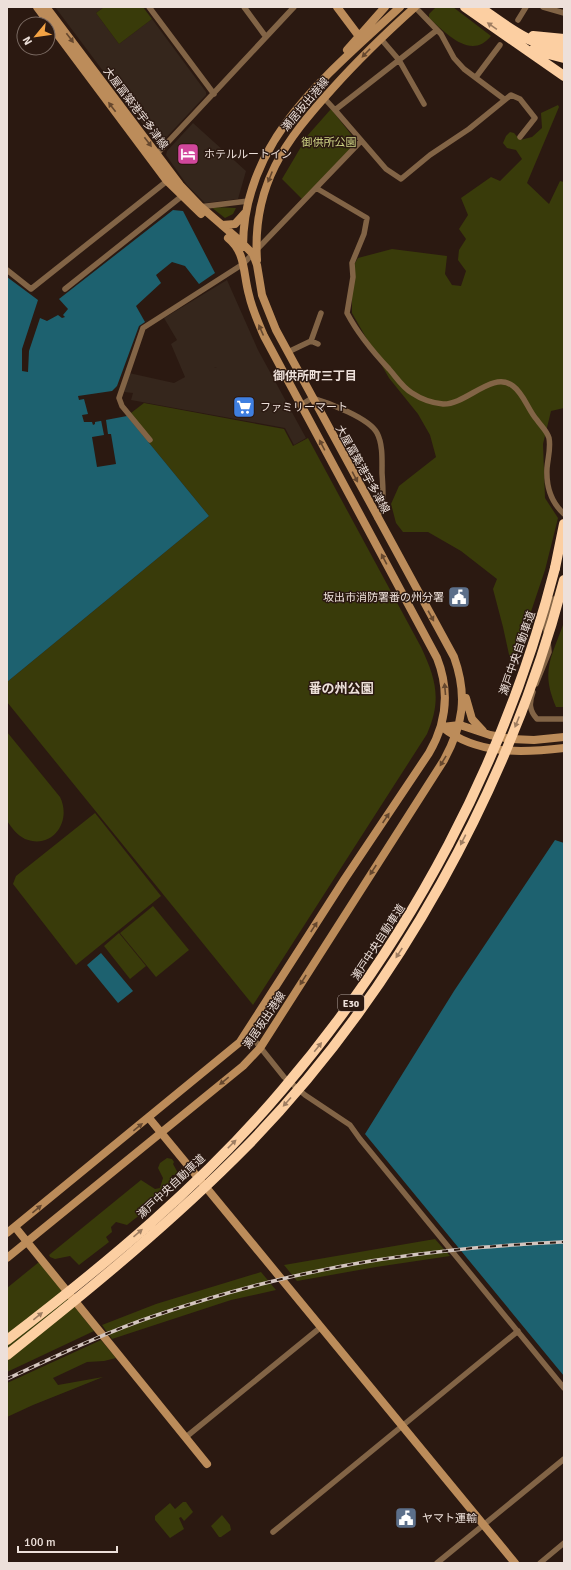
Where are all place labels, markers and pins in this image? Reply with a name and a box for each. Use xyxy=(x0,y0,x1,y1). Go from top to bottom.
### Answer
hotel icon: ホテルルートイン xyxy=(175,141,201,167)
place label: ホテルルートイン xyxy=(204,148,292,161)
supermarket icon: ファミリーマート xyxy=(231,394,257,420)
place label: ファミリーマート xyxy=(260,401,348,414)
public building icon: 坂出市消防署番の州分署 xyxy=(446,584,472,610)
place label: 坂出市消防署番の州分署 xyxy=(323,591,444,604)
public building icon: ヤマト運輸 xyxy=(393,1505,419,1531)
place label: ヤマト運輸 xyxy=(422,1512,477,1525)

